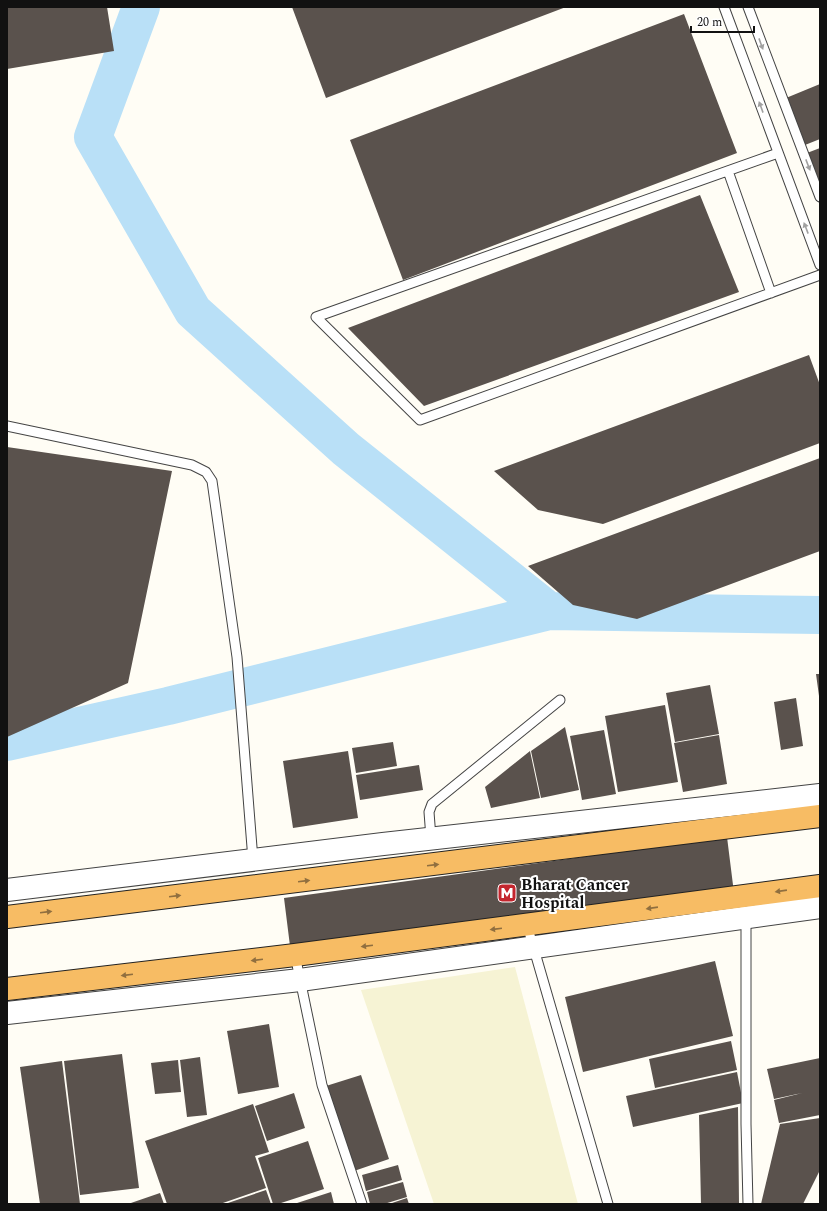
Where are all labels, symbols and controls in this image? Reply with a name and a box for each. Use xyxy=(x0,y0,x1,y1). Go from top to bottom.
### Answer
scale bar xyxy=(691,8,754,34)
text: 20 m xyxy=(697,13,722,32)
one-way arrow xyxy=(759,38,765,50)
one-way arrow xyxy=(757,100,763,112)
one-way arrow xyxy=(805,160,811,172)
one-way arrow xyxy=(803,222,809,234)
one-way arrow xyxy=(427,862,439,868)
place label: Bharat Cancer Hospital xyxy=(521,873,628,915)
one-way arrow xyxy=(298,877,310,884)
metro station icon: Bharat Cancer Hospital xyxy=(496,882,518,904)
one-way arrow xyxy=(775,888,787,894)
one-way arrow xyxy=(169,893,181,899)
one-way arrow xyxy=(646,905,659,911)
one-way arrow xyxy=(40,909,52,915)
one-way arrow xyxy=(490,926,502,932)
one-way arrow xyxy=(361,943,373,949)
one-way arrow xyxy=(251,957,263,963)
one-way arrow xyxy=(121,972,134,978)

